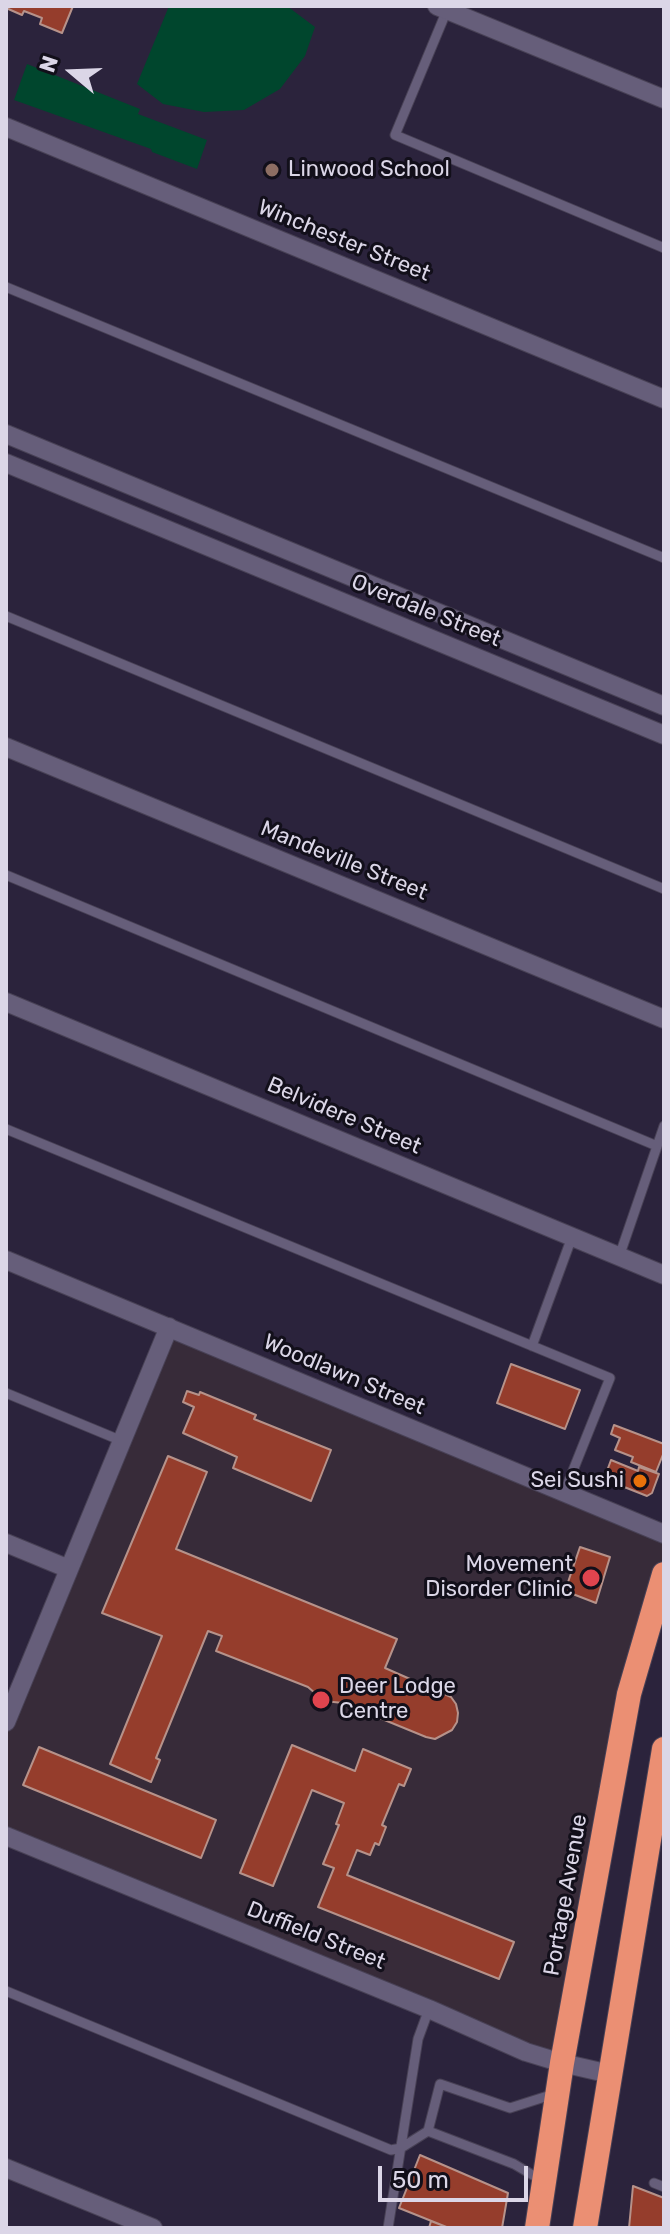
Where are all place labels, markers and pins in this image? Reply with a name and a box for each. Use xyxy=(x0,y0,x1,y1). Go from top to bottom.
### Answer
place label: Linwood School xyxy=(288,157,450,183)
marker: Linwood School xyxy=(263,161,281,179)
place label: Sei Sushi xyxy=(530,1468,624,1494)
marker: Sei Sushi xyxy=(631,1472,649,1490)
place label: Movement Disorder Clinic xyxy=(425,1552,573,1604)
marker: Movement Disorder Clinic xyxy=(580,1567,602,1589)
place label: Deer Lodge Centre xyxy=(339,1674,456,1726)
marker: Deer Lodge Centre xyxy=(310,1689,332,1711)

